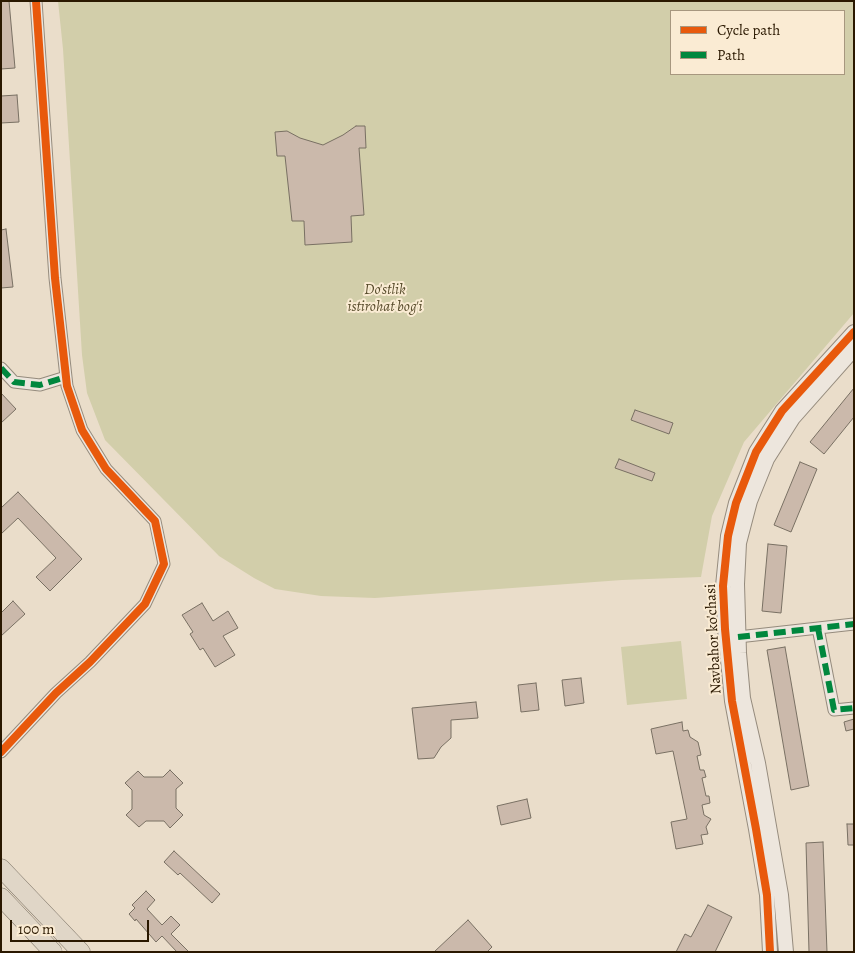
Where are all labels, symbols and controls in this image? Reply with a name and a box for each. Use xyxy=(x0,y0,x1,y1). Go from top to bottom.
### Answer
legend xyxy=(670,10,845,75)
text: Cycle path xyxy=(717,20,780,40)
text: Path xyxy=(717,45,745,65)
park label: Do'stlik istirohat bog'i xyxy=(348,281,422,316)
street label: Navbahor ko'chasi xyxy=(702,583,726,695)
scale bar xyxy=(12,910,151,942)
text: 100 m xyxy=(18,919,55,939)

